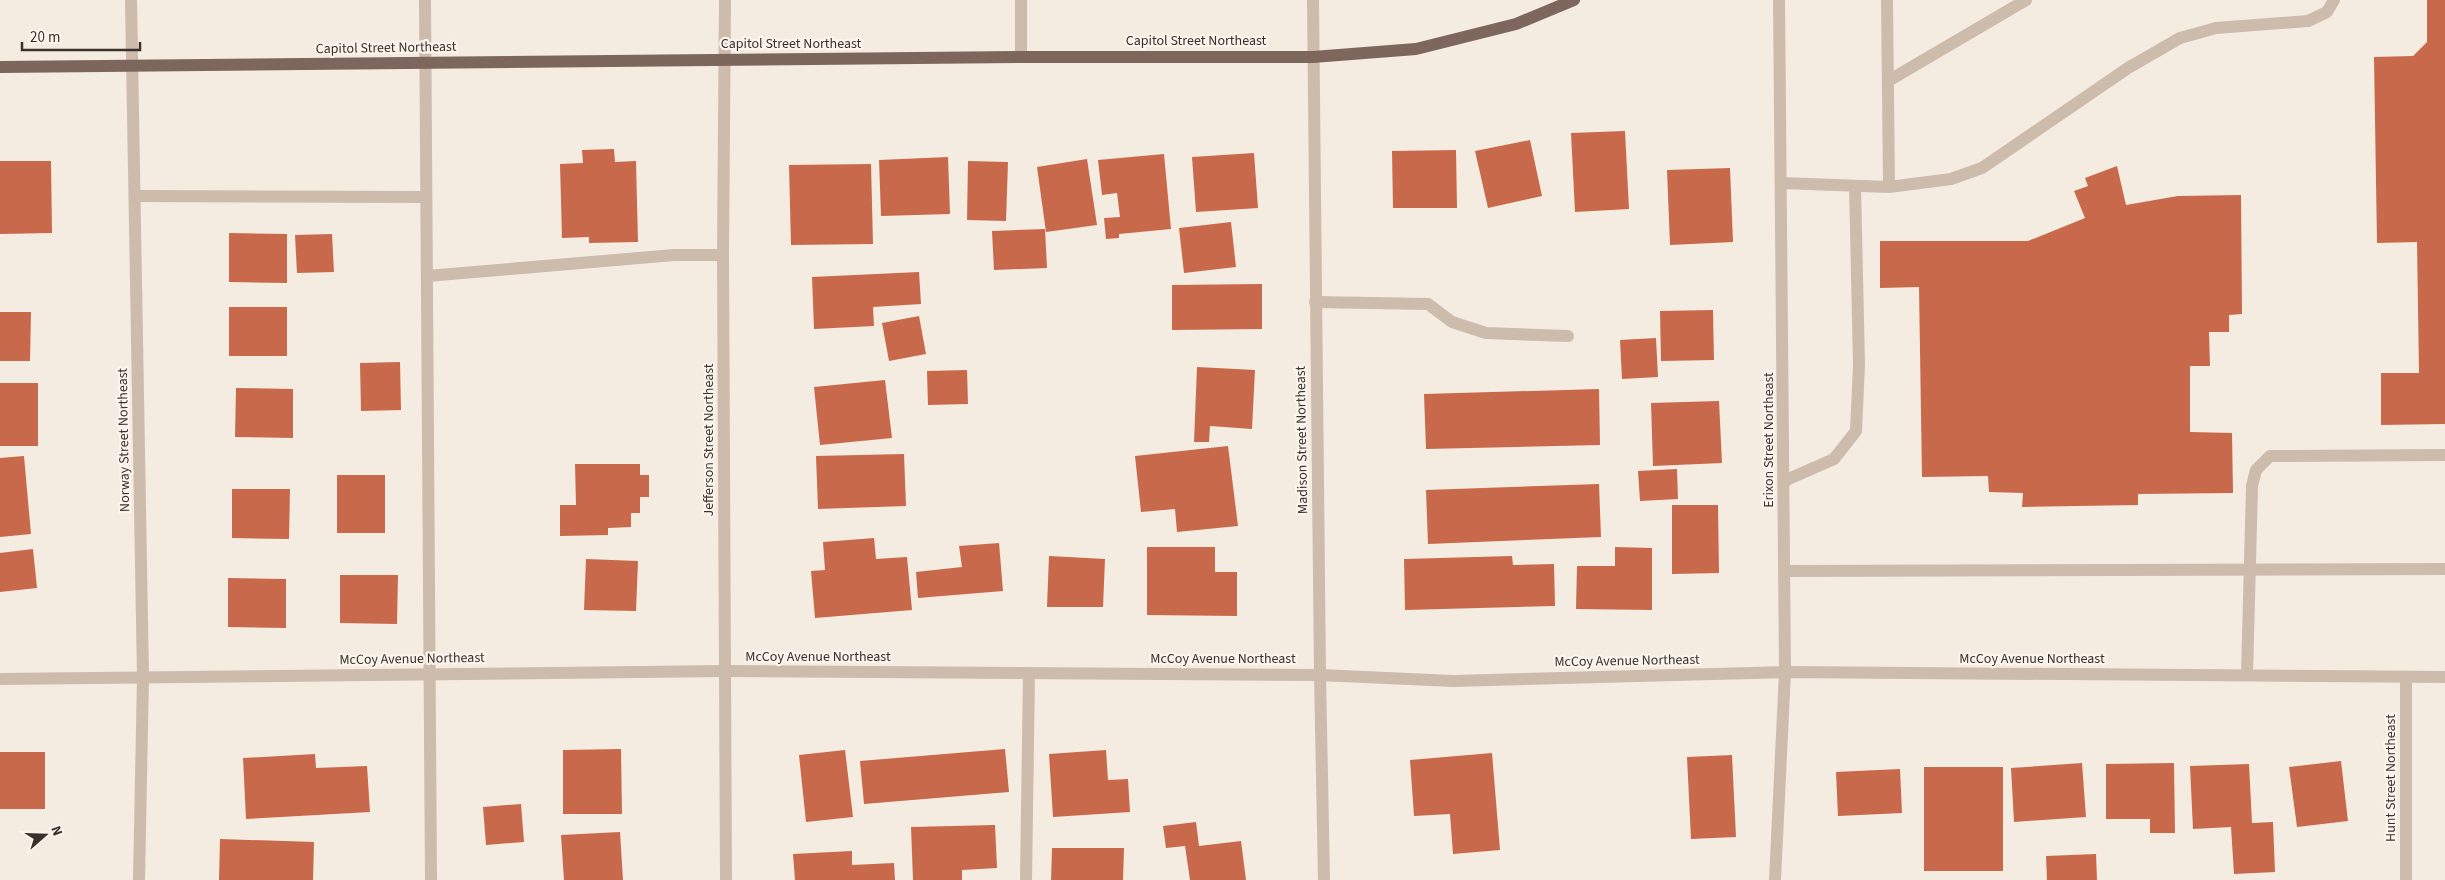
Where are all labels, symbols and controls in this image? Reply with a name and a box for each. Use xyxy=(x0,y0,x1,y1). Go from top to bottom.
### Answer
scale bar xyxy=(22,20,140,52)
text: 20 m xyxy=(30,27,60,48)
street label: Capitol Street Northeast xyxy=(1126,31,1267,51)
street label: Capitol Street Northeast xyxy=(721,34,862,54)
street label: Capitol Street Northeast xyxy=(316,37,457,59)
street label: Jefferson Street Northeast xyxy=(699,363,719,517)
street label: Madison Street Northeast xyxy=(1291,365,1313,514)
street label: Norway Street Northeast xyxy=(113,368,135,512)
street label: Erixon Street Northeast xyxy=(1759,372,1779,508)
street label: McCoy Avenue Northeast xyxy=(745,647,891,667)
street label: McCoy Avenue Northeast xyxy=(339,648,485,670)
street label: McCoy Avenue Northeast xyxy=(1150,649,1296,669)
street label: McCoy Avenue Northeast xyxy=(1959,649,2105,669)
street label: McCoy Avenue Northeast xyxy=(1554,650,1700,672)
street label: Hunt Street Northeast xyxy=(2381,714,2401,842)
north arrow xyxy=(20,810,70,860)
text: N xyxy=(45,823,67,839)

